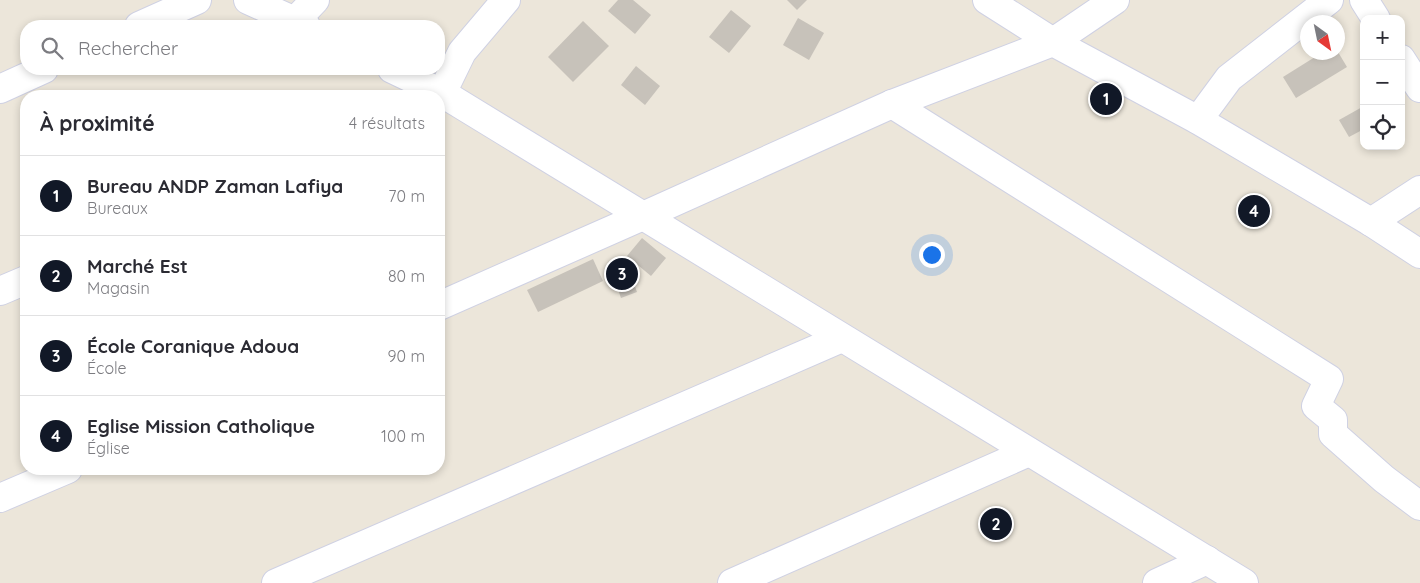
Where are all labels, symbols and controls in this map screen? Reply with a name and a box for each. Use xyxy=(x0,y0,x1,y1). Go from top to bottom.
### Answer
north arrow xyxy=(1300,15,1345,60)
map controls xyxy=(1360,15,1405,150)
button: + xyxy=(1360,15,1405,60)
search box xyxy=(20,20,445,75)
icon: search xyxy=(38,34,66,62)
text: Rechercher xyxy=(78,36,178,60)
button: − xyxy=(1360,60,1405,105)
pin: 1 xyxy=(1090,80,1122,118)
button: locate xyxy=(1360,105,1405,150)
text: À proximité xyxy=(40,110,155,136)
text: 4 résultats xyxy=(349,113,425,133)
text: Bureau ANDP Zaman Lafiya xyxy=(87,174,343,198)
text: 1 xyxy=(53,186,59,206)
text: 70 m xyxy=(388,186,425,206)
pin: 4 xyxy=(1238,192,1270,230)
text: Bureaux xyxy=(87,198,148,218)
your location xyxy=(919,242,945,268)
text: Marché Est xyxy=(87,254,188,278)
pin: 3 xyxy=(606,255,638,293)
text: 2 xyxy=(51,266,61,286)
text: 80 m xyxy=(388,266,425,286)
text: Magasin xyxy=(87,278,150,298)
text: École Coranique Adoua xyxy=(87,334,299,358)
text: 3 xyxy=(52,346,60,366)
text: 90 m xyxy=(388,346,425,366)
text: École xyxy=(87,358,127,378)
text: Eglise Mission Catholique xyxy=(87,414,315,438)
text: 4 xyxy=(51,426,61,446)
text: 100 m xyxy=(381,426,425,446)
text: Église xyxy=(87,438,130,458)
pin: 2 xyxy=(980,505,1012,543)

